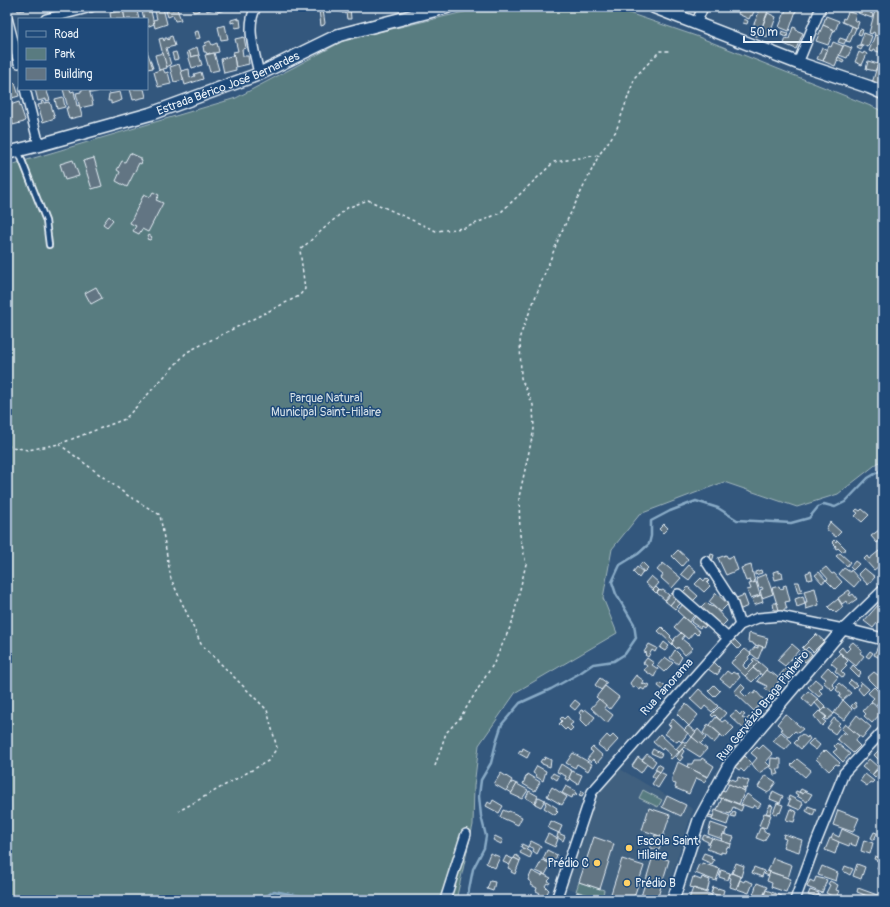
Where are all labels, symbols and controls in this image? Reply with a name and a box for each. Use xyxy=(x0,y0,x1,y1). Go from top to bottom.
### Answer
legend xyxy=(18,18,148,90)
scale bar xyxy=(744,18,811,44)
text: 50 m xyxy=(750,25,778,40)
text: Road xyxy=(54,27,79,42)
text: Park xyxy=(54,47,75,62)
street label: Estrada Bérico José Bernardes xyxy=(154,48,302,118)
text: Building xyxy=(54,67,93,82)
park label: Parque Natural Municipal Saint-Hilaire xyxy=(271,391,381,420)
street label: Rua Gervázio Braga Pinheiro xyxy=(714,647,813,764)
street label: Rua Panorama xyxy=(637,655,697,719)
place label: Escola Saint Hilaire xyxy=(637,834,698,863)
marker: Escola Saint Hilaire xyxy=(624,843,634,853)
place label: Prédio C xyxy=(547,856,589,871)
marker: Prédio C xyxy=(592,858,602,868)
place label: Prédio B xyxy=(635,876,676,891)
marker: Prédio B xyxy=(622,878,632,888)

